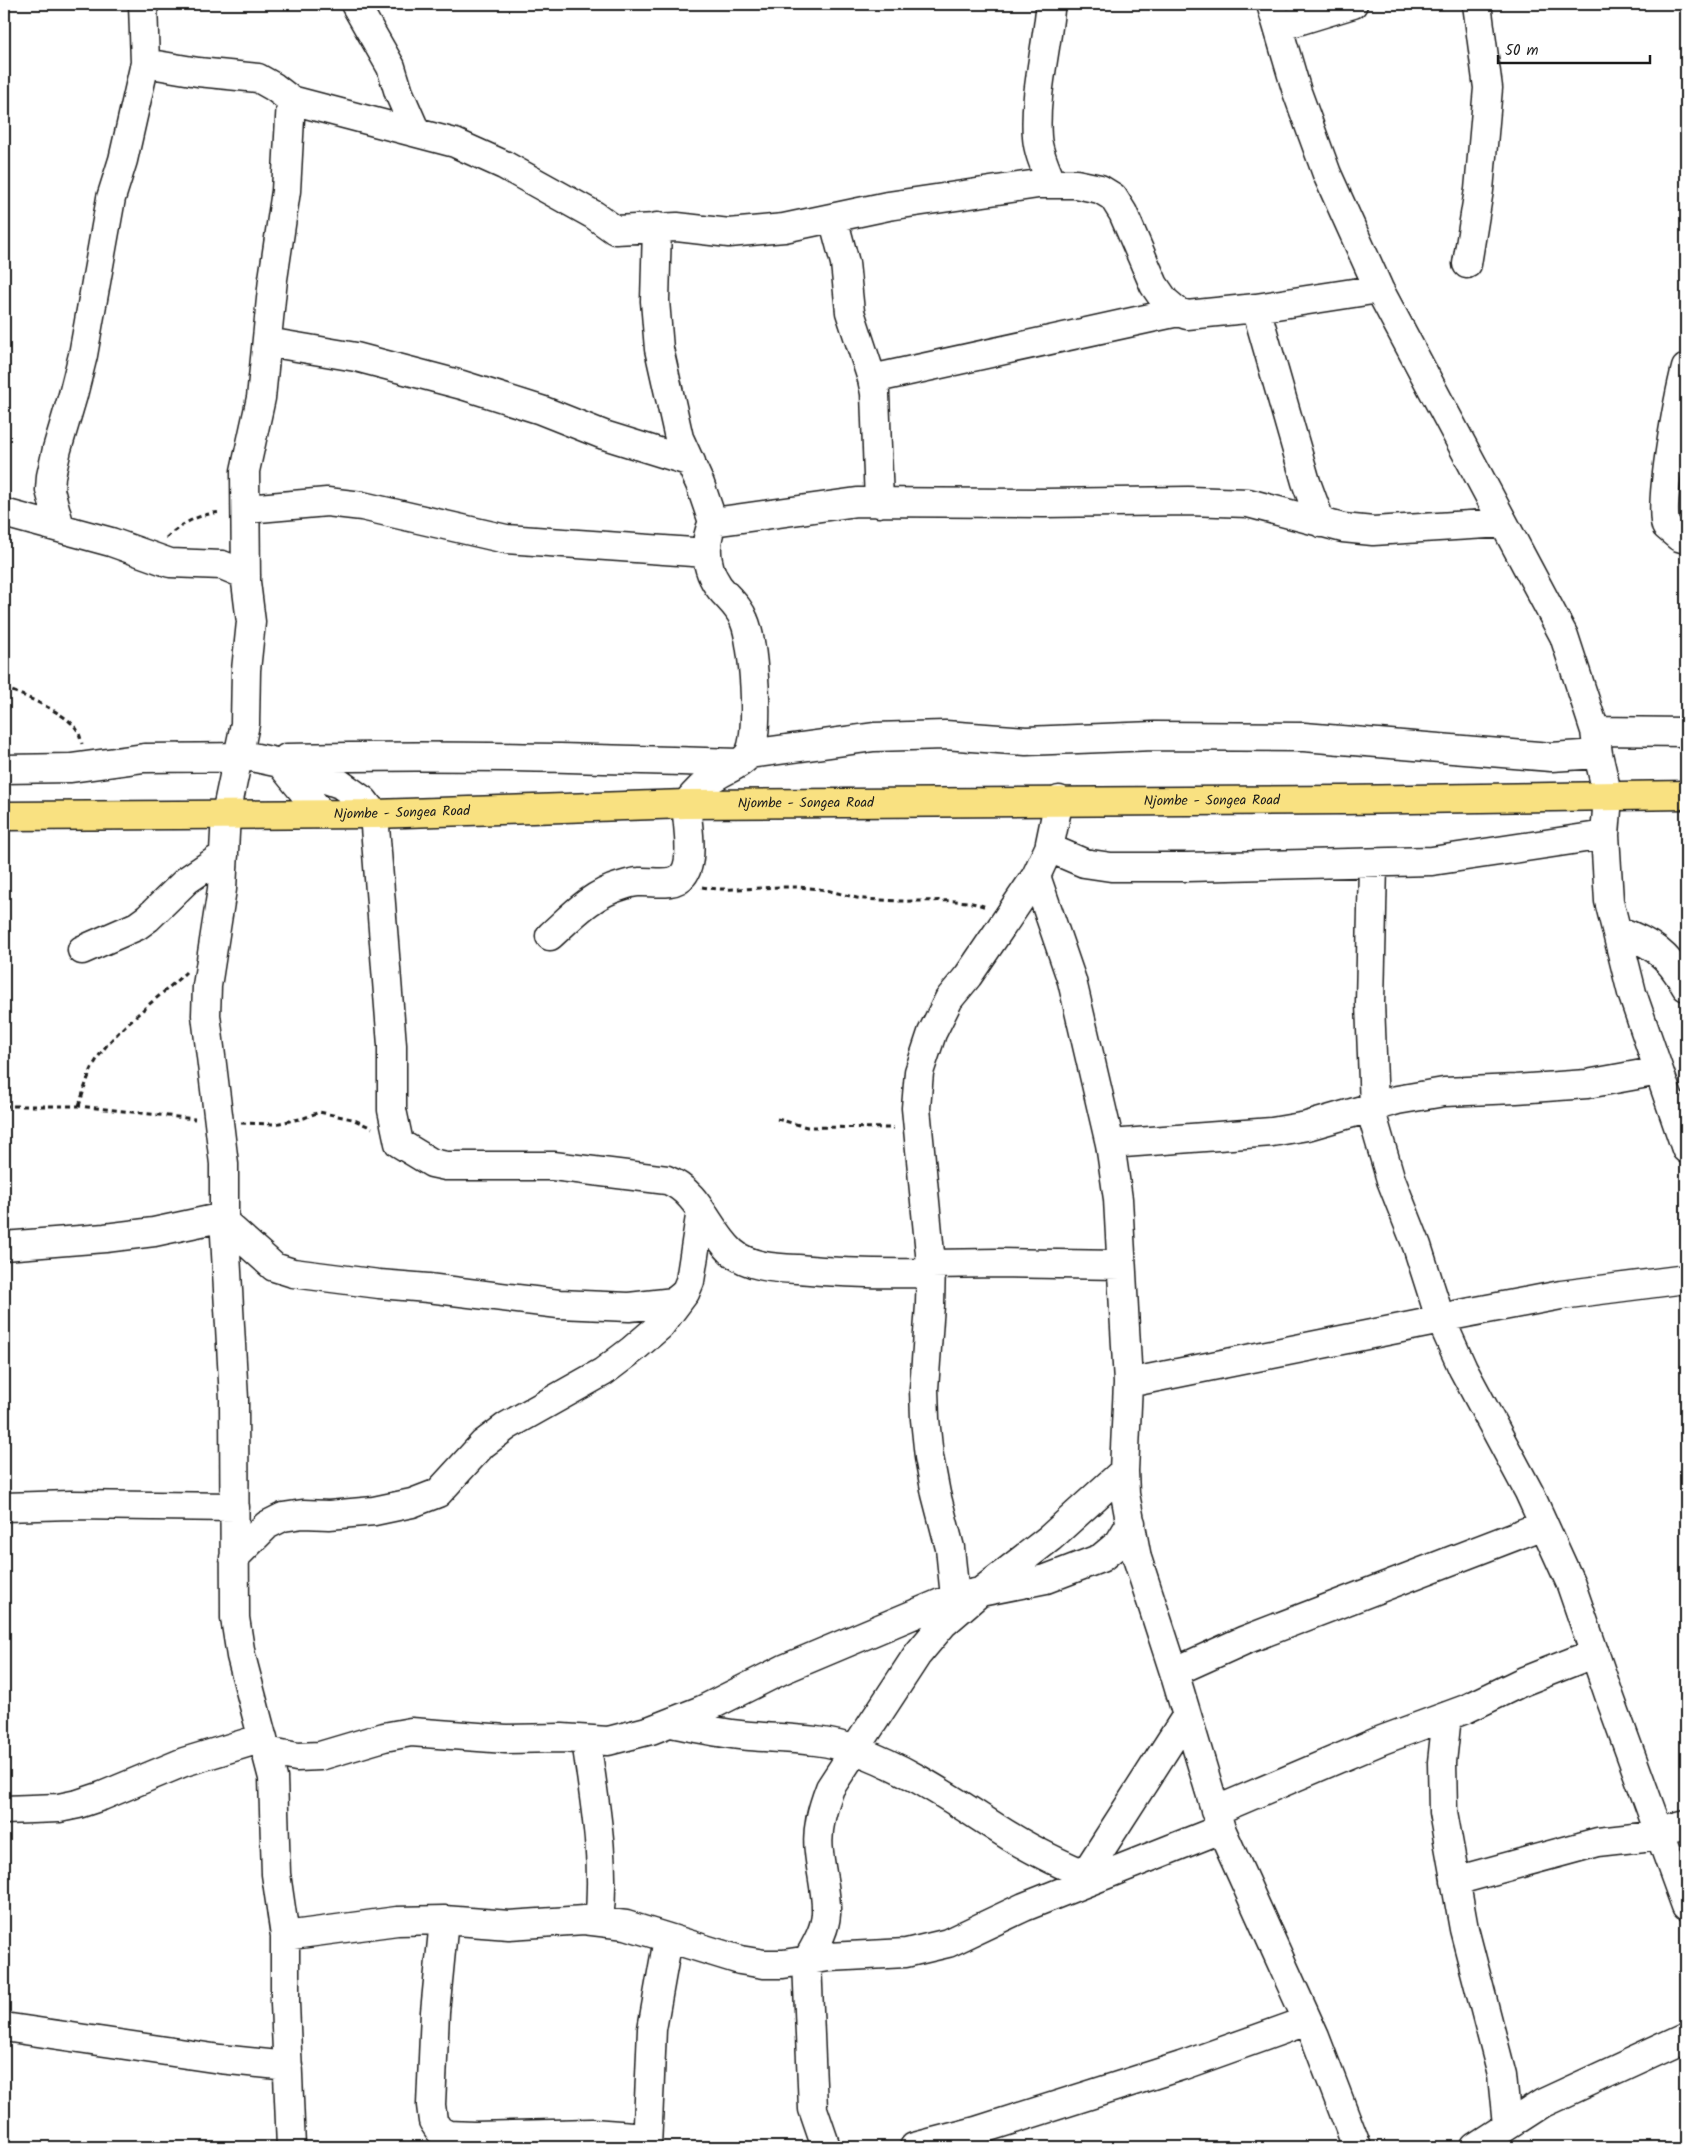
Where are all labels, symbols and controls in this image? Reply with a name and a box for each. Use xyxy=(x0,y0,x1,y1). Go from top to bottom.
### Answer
scale bar xyxy=(1498,32,1650,64)
text: 50 m xyxy=(1505,39,1539,63)
street label: Njombe - Songea Road xyxy=(1144,789,1281,812)
street label: Njombe - Songea Road xyxy=(738,792,875,815)
street label: Njombe - Songea Road xyxy=(334,800,472,825)

